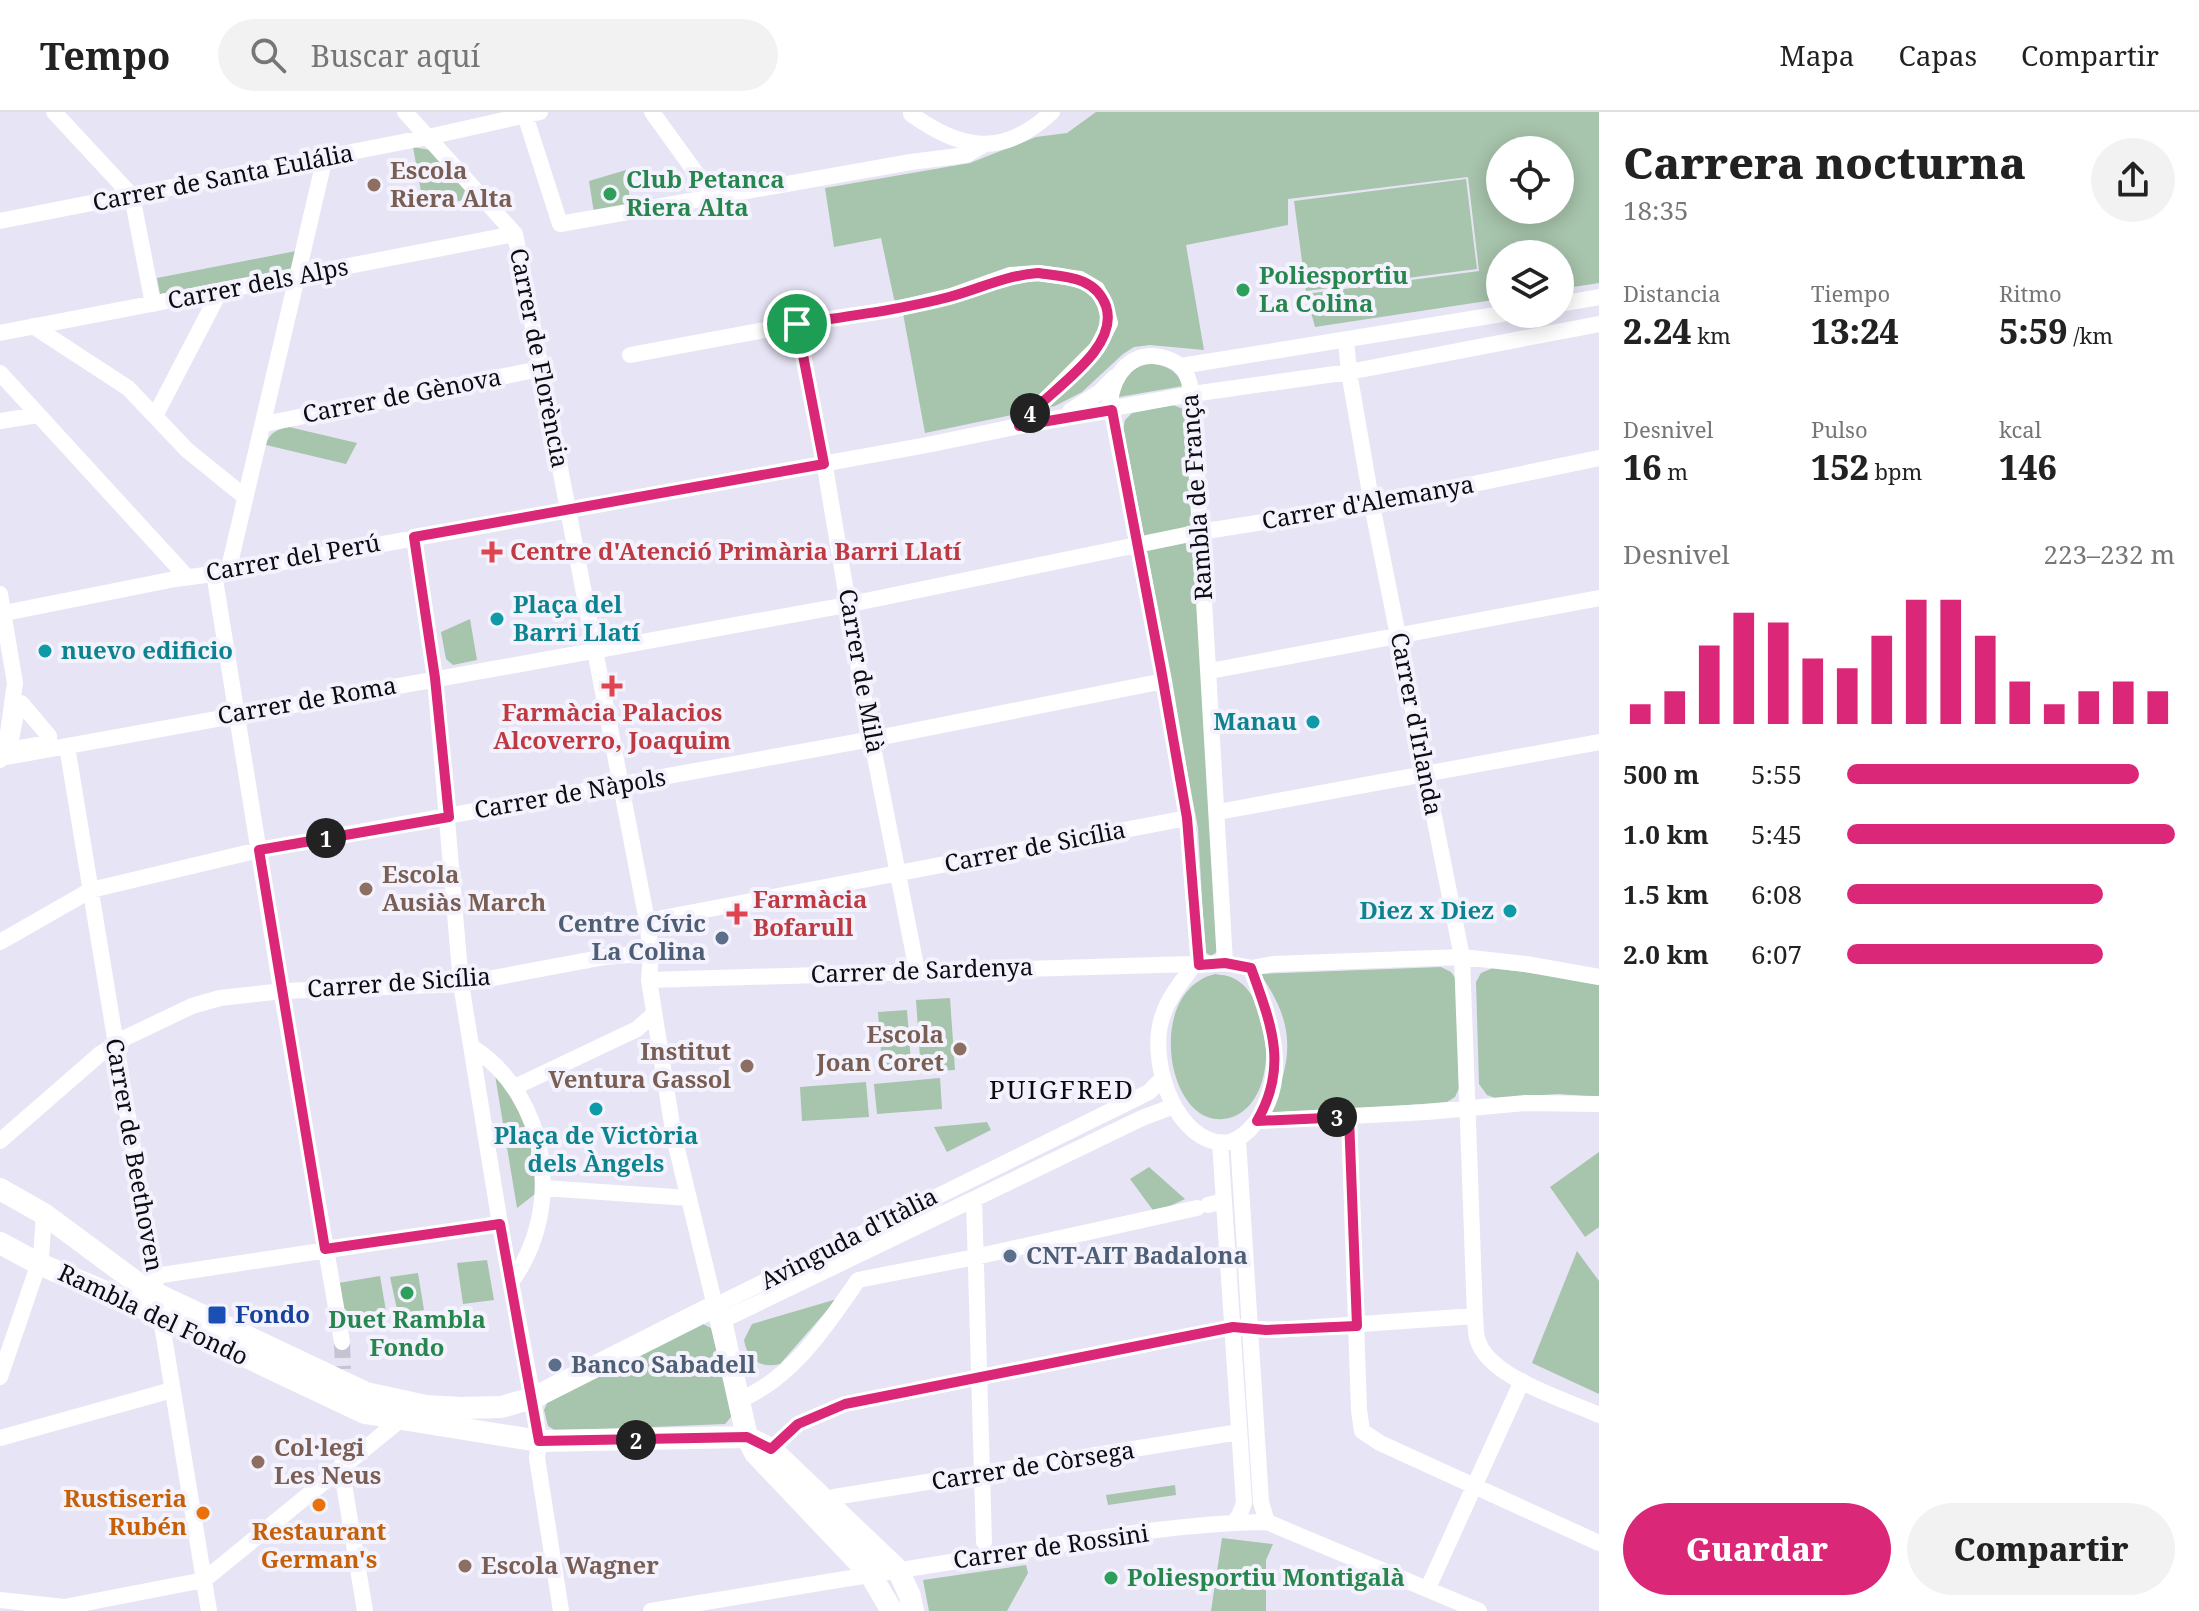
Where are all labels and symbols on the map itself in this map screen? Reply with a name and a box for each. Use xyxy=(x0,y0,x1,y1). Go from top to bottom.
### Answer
street label: Carrer de Santa Eulália xyxy=(89,135,356,218)
place label: Escola Riera Alta xyxy=(390,153,513,214)
place label: Club Petanca Riera Alta xyxy=(626,162,785,223)
marker: Escola Riera Alta xyxy=(365,176,383,194)
marker: Club Petanca Riera Alta xyxy=(601,185,619,203)
street label: Carrer de Florència xyxy=(503,245,578,470)
street label: Carrer dels Alps xyxy=(165,249,351,316)
place label: Poliesportiu La Colina xyxy=(1259,258,1408,319)
marker: Poliesportiu La Colina xyxy=(1234,281,1252,299)
pin xyxy=(763,290,831,358)
street label: Carrer de Gènova xyxy=(300,359,504,430)
pin: 4 xyxy=(1010,393,1050,433)
street label: Rambla de França xyxy=(1172,393,1219,601)
street label: Carrer d'Alemanya xyxy=(1259,467,1476,536)
street label: Carrer del Perú xyxy=(203,525,382,588)
place label: Centre d'Atenció Primària Barri Llatí xyxy=(510,534,962,567)
marker: Centre d'Atenció Primària Barri Llatí xyxy=(481,541,503,563)
street label: Carrer de Milà xyxy=(832,586,893,755)
place label: Plaça del Barri Llatí xyxy=(513,587,641,648)
marker: Plaça del Barri Llatí xyxy=(488,610,506,628)
street label: Carrer d'Irlanda xyxy=(1384,629,1451,818)
place label: nuevo edificio xyxy=(61,633,233,666)
marker: nuevo edificio xyxy=(36,642,54,660)
street label: Carrer de Roma xyxy=(215,668,399,731)
marker: Farmàcia Palacios Alcoverro, Joaquim xyxy=(603,677,621,695)
place label: Farmàcia Palacios Alcoverro, Joaquim xyxy=(493,695,731,756)
place label: Manau xyxy=(1213,704,1297,737)
marker: Manau xyxy=(1304,713,1322,731)
street label: Carrer de Nàpols xyxy=(471,759,668,826)
street label: Carrer de Sicília xyxy=(941,812,1128,879)
pin: 1 xyxy=(306,818,346,858)
place label: Escola Ausiàs March xyxy=(382,857,546,918)
marker: Escola Ausiàs March xyxy=(357,880,375,898)
place label: Farmàcia Bofarull xyxy=(753,882,867,943)
place label: Diez x Diez xyxy=(1359,893,1494,926)
marker: Diez x Diez xyxy=(1501,902,1519,920)
marker: Farmàcia Bofarull xyxy=(728,905,746,923)
place label: Centre Cívic La Colina xyxy=(558,906,706,967)
marker: Centre Cívic La Colina xyxy=(713,929,731,947)
street label: Carrer de Sardenya xyxy=(810,949,1034,990)
street label: Carrer de Sicília xyxy=(306,959,492,1004)
place label: Escola Joan Coret xyxy=(815,1017,944,1078)
place label: Institut Ventura Gassol xyxy=(548,1034,732,1095)
street label: Carrer de Beethoven xyxy=(99,1036,172,1274)
marker: Escola Joan Coret xyxy=(951,1040,969,1058)
marker: Institut Ventura Gassol xyxy=(738,1057,756,1075)
district label: PUIGFRED xyxy=(989,1071,1135,1107)
pin: 3 xyxy=(1317,1097,1357,1137)
marker: Plaça de Victòria dels Àngels xyxy=(587,1100,605,1118)
place label: Plaça de Victòria dels Àngels xyxy=(494,1118,698,1179)
street label: Avinguda d'Itàlia xyxy=(754,1179,943,1297)
place label: CNT-AIT Badalona xyxy=(1026,1238,1248,1271)
marker: CNT-AIT Badalona xyxy=(1001,1247,1019,1265)
street label: Rambla del Fondo xyxy=(53,1255,254,1372)
marker: Duet Rambla Fondo xyxy=(398,1284,416,1302)
place label: Fondo xyxy=(235,1297,310,1330)
place label: Duet Rambla Fondo xyxy=(328,1302,486,1363)
marker: Fondo xyxy=(206,1304,228,1326)
place label: Banco Sabadell xyxy=(571,1347,756,1380)
marker: Banco Sabadell xyxy=(546,1356,564,1374)
pin: 2 xyxy=(616,1420,656,1460)
place label: Col·legi Les Neus xyxy=(274,1430,381,1491)
street label: Carrer de Còrsega xyxy=(929,1432,1137,1497)
marker: Col·legi Les Neus xyxy=(249,1453,267,1471)
place label: Rustiseria Rubén xyxy=(64,1481,187,1542)
marker: Restaurant German's xyxy=(310,1496,328,1514)
marker: Rustiseria Rubén xyxy=(194,1504,212,1522)
place label: Restaurant German's xyxy=(252,1514,387,1575)
street label: Carrer de Rossini xyxy=(951,1515,1151,1576)
place label: Escola Wagner xyxy=(481,1548,659,1581)
marker: Escola Wagner xyxy=(456,1557,474,1575)
place label: Poliesportiu Montigalà xyxy=(1127,1560,1405,1593)
marker: Poliesportiu Montigalà xyxy=(1102,1569,1120,1587)

